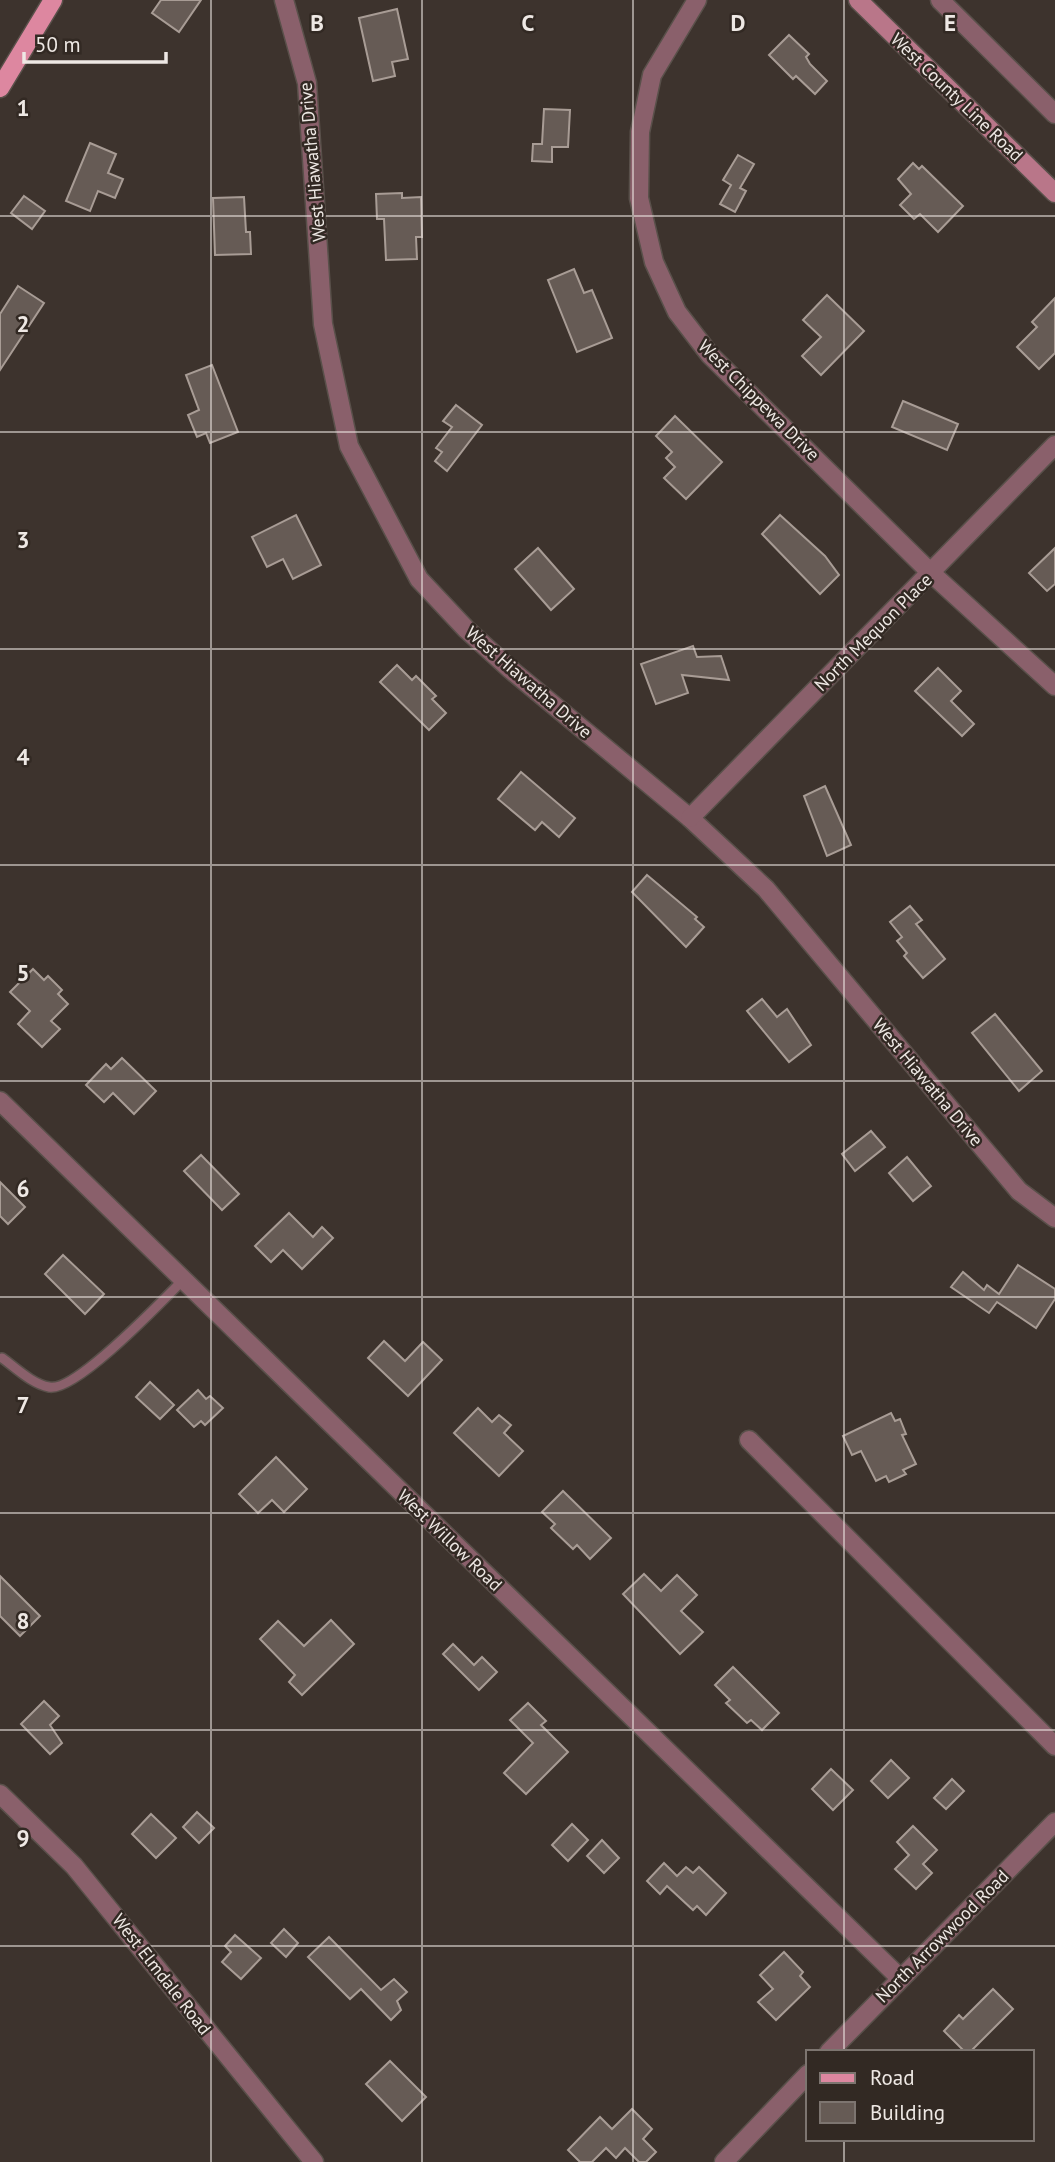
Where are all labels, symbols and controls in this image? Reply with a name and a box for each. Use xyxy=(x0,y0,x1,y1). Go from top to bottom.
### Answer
text: B xyxy=(310,8,324,37)
text: C xyxy=(522,8,535,37)
text: D xyxy=(731,8,745,37)
text: E xyxy=(944,8,956,37)
scale bar xyxy=(24,21,166,65)
street label: West County Line Road xyxy=(886,28,1028,166)
text: 50 m xyxy=(35,31,81,58)
street label: West Hiawatha Drive xyxy=(294,81,330,243)
text: 1 xyxy=(16,93,30,122)
text: 2 xyxy=(16,309,30,338)
street label: West Chippewa Drive xyxy=(693,334,825,466)
text: 3 xyxy=(16,525,30,554)
street label: North Mequon Place xyxy=(809,568,937,696)
street label: West Hiawatha Drive xyxy=(461,621,597,743)
text: 4 xyxy=(16,742,30,771)
text: 5 xyxy=(16,958,30,987)
street label: West Hiawatha Drive xyxy=(868,1013,988,1151)
text: 6 xyxy=(16,1174,30,1203)
text: 7 xyxy=(16,1390,30,1419)
street label: West Willow Road xyxy=(393,1484,507,1596)
text: 8 xyxy=(16,1606,30,1635)
text: 9 xyxy=(16,1823,30,1852)
street label: North Arrowwood Road xyxy=(871,1865,1013,2007)
street label: West Elmdale Road xyxy=(108,1909,216,2039)
legend xyxy=(806,2050,1034,2141)
text: Road xyxy=(870,2064,914,2091)
text: Building xyxy=(870,2099,945,2126)

